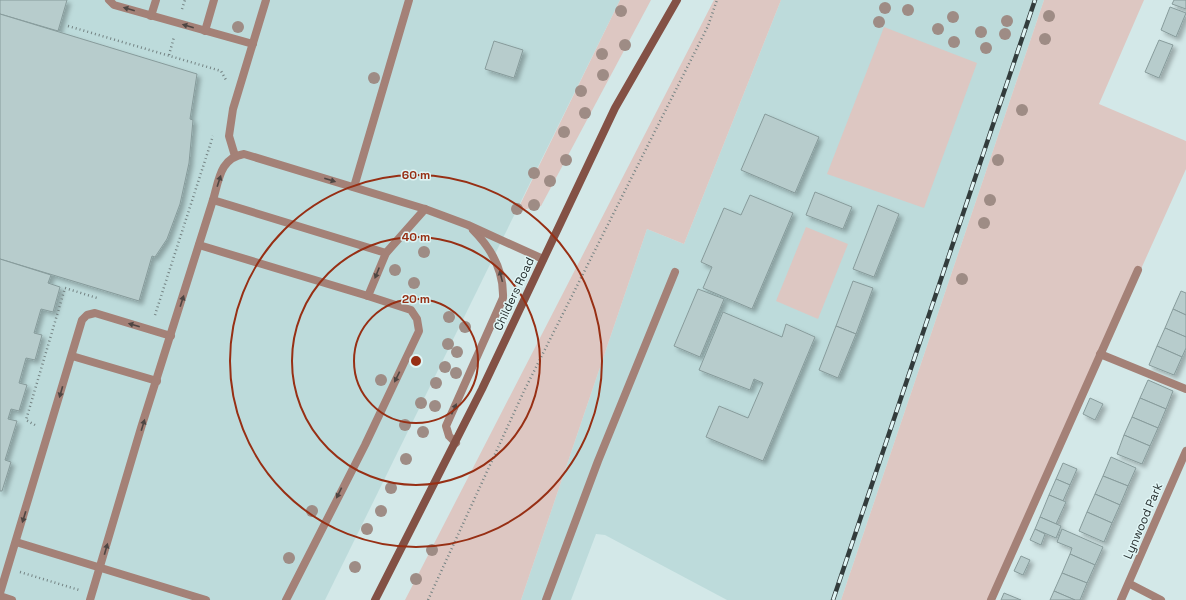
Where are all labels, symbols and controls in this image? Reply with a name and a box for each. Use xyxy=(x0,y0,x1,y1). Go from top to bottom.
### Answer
one-way arrow xyxy=(123,6,135,12)
one-way arrow xyxy=(182,23,194,29)
text: 60 m xyxy=(402,167,430,183)
one-way arrow xyxy=(216,174,222,186)
one-way arrow xyxy=(324,177,336,183)
text: 40 m xyxy=(402,229,430,245)
street label: Childers Road xyxy=(490,255,538,333)
one-way arrow xyxy=(374,268,380,280)
one-way arrow xyxy=(498,269,504,281)
text: 20 m xyxy=(402,291,430,307)
one-way arrow xyxy=(179,294,185,306)
one-way arrow xyxy=(127,322,139,328)
centre of rings xyxy=(409,354,423,368)
one-way arrow xyxy=(394,371,400,383)
one-way arrow xyxy=(58,386,64,398)
one-way arrow xyxy=(450,403,457,415)
one-way arrow xyxy=(140,418,146,430)
street label: Lynwood Park xyxy=(1120,480,1166,562)
one-way arrow xyxy=(336,488,343,499)
one-way arrow xyxy=(21,511,27,523)
one-way arrow xyxy=(103,543,109,555)

